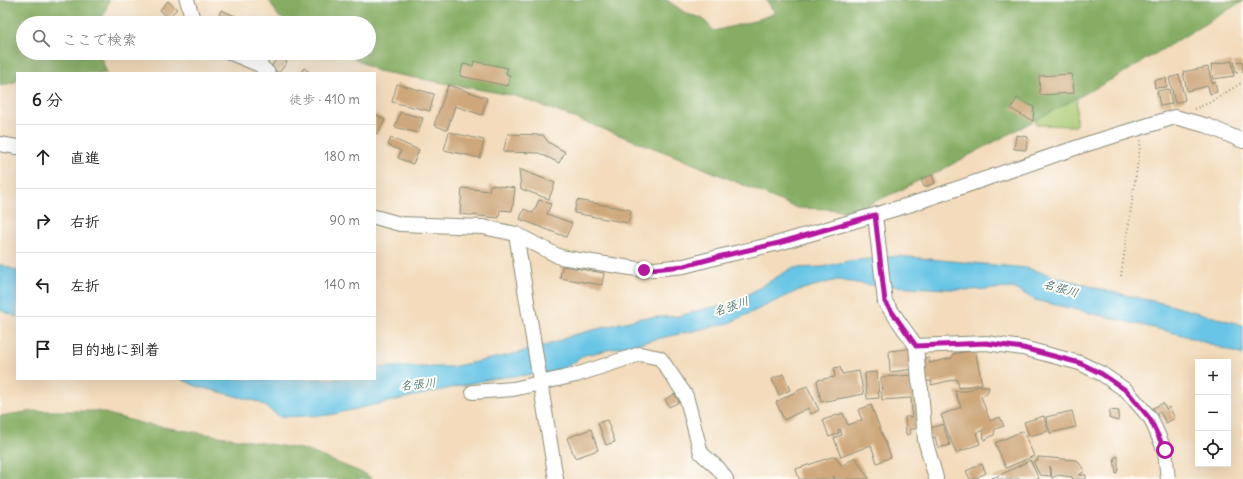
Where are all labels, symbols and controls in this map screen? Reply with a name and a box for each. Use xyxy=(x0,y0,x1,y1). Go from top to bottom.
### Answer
search box xyxy=(16,16,376,60)
icon: search xyxy=(30,27,52,49)
text: ここで検索 xyxy=(62,30,137,49)
text: 6 分 xyxy=(32,89,63,111)
text: 徒歩 · 410 m xyxy=(289,91,360,108)
icon: ahead xyxy=(32,146,54,168)
text: 直進 xyxy=(70,148,100,167)
text: 180 m xyxy=(324,148,360,165)
icon: right xyxy=(32,210,54,232)
text: 右折 xyxy=(70,212,100,231)
text: 90 m xyxy=(329,212,360,229)
route end xyxy=(635,261,653,279)
icon: left xyxy=(32,274,54,296)
text: 左折 xyxy=(70,276,100,295)
text: 140 m xyxy=(324,276,360,293)
water label: 名張川 xyxy=(1042,276,1080,300)
water label: 名張川 xyxy=(712,293,750,319)
icon: arrive xyxy=(32,338,54,360)
text: 目的地に到着 xyxy=(70,340,160,359)
map controls xyxy=(1195,359,1231,467)
button: + xyxy=(1195,359,1231,395)
water label: 名張川 xyxy=(399,375,437,393)
button: − xyxy=(1195,395,1231,431)
button: locate xyxy=(1195,431,1231,467)
route start xyxy=(1156,441,1174,459)

